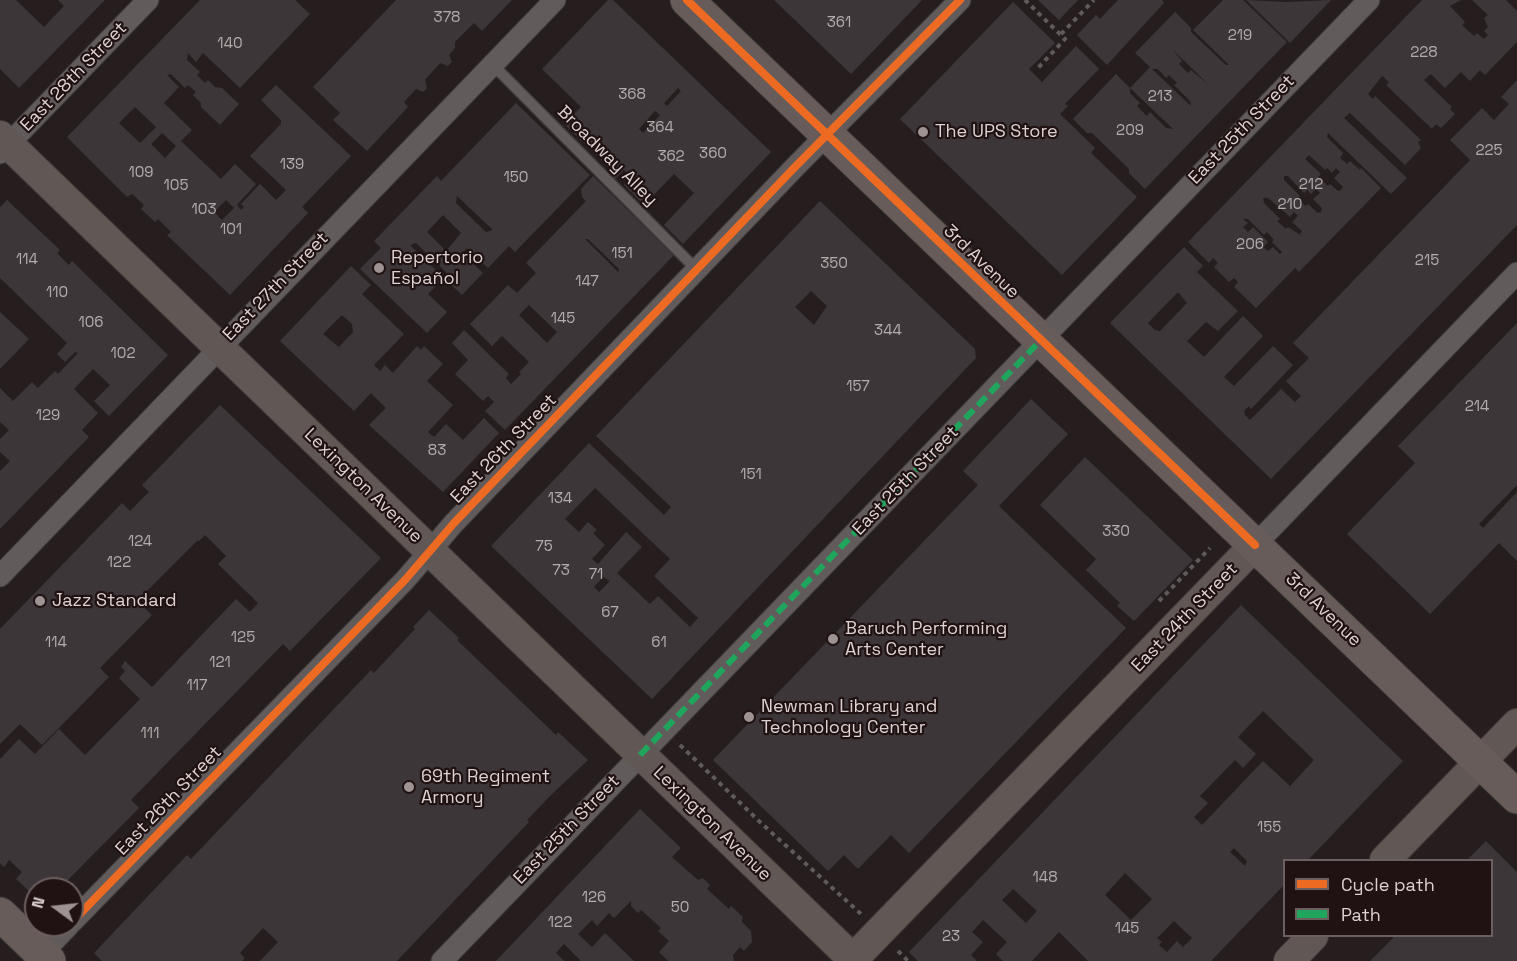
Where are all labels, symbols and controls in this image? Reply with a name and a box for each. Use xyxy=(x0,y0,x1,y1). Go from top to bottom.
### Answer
house number: 378 xyxy=(434,9,460,27)
house number: 361 xyxy=(827,14,851,32)
street label: East 28th Street xyxy=(16,18,132,136)
house number: 219 xyxy=(1228,27,1252,45)
house number: 140 xyxy=(217,35,243,53)
house number: 228 xyxy=(1410,44,1438,62)
street label: East 25th Street xyxy=(1184,71,1300,189)
house number: 368 xyxy=(618,86,646,104)
house number: 213 xyxy=(1148,88,1172,106)
street label: Broadway Alley xyxy=(552,101,662,211)
house number: 364 xyxy=(646,119,674,137)
place label: The UPS Store xyxy=(935,121,1058,143)
house number: 209 xyxy=(1116,122,1144,140)
marker: The UPS Store xyxy=(916,125,930,139)
house number: 225 xyxy=(1475,142,1503,160)
house number: 360 xyxy=(699,145,727,163)
house number: 362 xyxy=(657,148,685,166)
house number: 139 xyxy=(280,156,304,174)
house number: 109 xyxy=(128,164,154,182)
house number: 150 xyxy=(504,169,528,187)
house number: 212 xyxy=(1299,176,1323,194)
house number: 105 xyxy=(164,177,188,195)
house number: 210 xyxy=(1278,196,1302,214)
house number: 103 xyxy=(192,201,216,219)
street label: 3rd Avenue xyxy=(939,220,1023,304)
house number: 101 xyxy=(220,221,242,239)
street label: East 27th Street xyxy=(219,228,333,346)
house number: 206 xyxy=(1236,236,1264,254)
house number: 151 xyxy=(611,245,633,263)
place label: Repertorio Español xyxy=(391,247,483,290)
house number: 114 xyxy=(16,251,38,269)
house number: 215 xyxy=(1415,252,1439,270)
house number: 350 xyxy=(820,255,848,273)
marker: Repertorio Español xyxy=(372,261,386,275)
house number: 147 xyxy=(575,273,599,291)
house number: 110 xyxy=(46,284,68,302)
house number: 145 xyxy=(551,310,575,328)
house number: 106 xyxy=(78,314,104,332)
house number: 344 xyxy=(874,322,902,340)
house number: 102 xyxy=(111,345,135,363)
house number: 157 xyxy=(846,378,870,396)
street label: East 26th Street xyxy=(446,390,562,508)
house number: 214 xyxy=(1465,398,1489,416)
house number: 129 xyxy=(36,407,60,425)
street label: East 25th Street xyxy=(848,422,964,540)
street label: Lexington Avenue xyxy=(299,424,427,548)
house number: 83 xyxy=(428,442,446,460)
house number: 151 xyxy=(740,466,762,484)
house number: 134 xyxy=(548,490,572,508)
house number: 330 xyxy=(1102,523,1130,541)
house number: 124 xyxy=(128,533,152,551)
house number: 75 xyxy=(535,538,553,556)
house number: 122 xyxy=(107,554,131,572)
street label: East 24th Street xyxy=(1128,559,1242,677)
house number: 73 xyxy=(552,562,570,580)
house number: 71 xyxy=(589,566,603,584)
street label: 3rd Avenue xyxy=(1281,568,1365,652)
place label: Jazz Standard xyxy=(52,590,177,612)
marker: Jazz Standard xyxy=(33,594,47,608)
house number: 67 xyxy=(601,604,619,622)
place label: Baruch Performing Arts Center xyxy=(845,618,1007,660)
house number: 125 xyxy=(231,629,255,647)
marker: Baruch Performing Arts Center xyxy=(826,632,840,646)
house number: 114 xyxy=(45,634,67,652)
house number: 61 xyxy=(651,634,667,652)
house number: 121 xyxy=(209,654,231,672)
house number: 117 xyxy=(187,677,207,695)
place label: Newman Library and Technology Center xyxy=(761,696,937,738)
marker: Newman Library and Technology Center xyxy=(742,710,756,724)
house number: 111 xyxy=(141,725,159,743)
street label: East 26th Street xyxy=(111,742,227,860)
street label: Lexington Avenue xyxy=(648,762,776,886)
place label: 69th Regiment Armory xyxy=(421,766,550,808)
street label: East 25th Street xyxy=(509,771,625,889)
marker: 69th Regiment Armory xyxy=(402,780,416,794)
house number: 155 xyxy=(1257,819,1281,837)
legend xyxy=(1283,859,1493,937)
house number: 148 xyxy=(1033,869,1057,887)
text: Cycle path xyxy=(1341,873,1435,896)
north arrow xyxy=(24,877,84,937)
house number: 126 xyxy=(582,889,606,907)
text: N xyxy=(27,895,50,911)
house number: 50 xyxy=(671,899,689,917)
text: Path xyxy=(1341,903,1381,926)
house number: 122 xyxy=(548,914,572,932)
house number: 145 xyxy=(1115,920,1139,938)
house number: 23 xyxy=(942,928,960,946)

